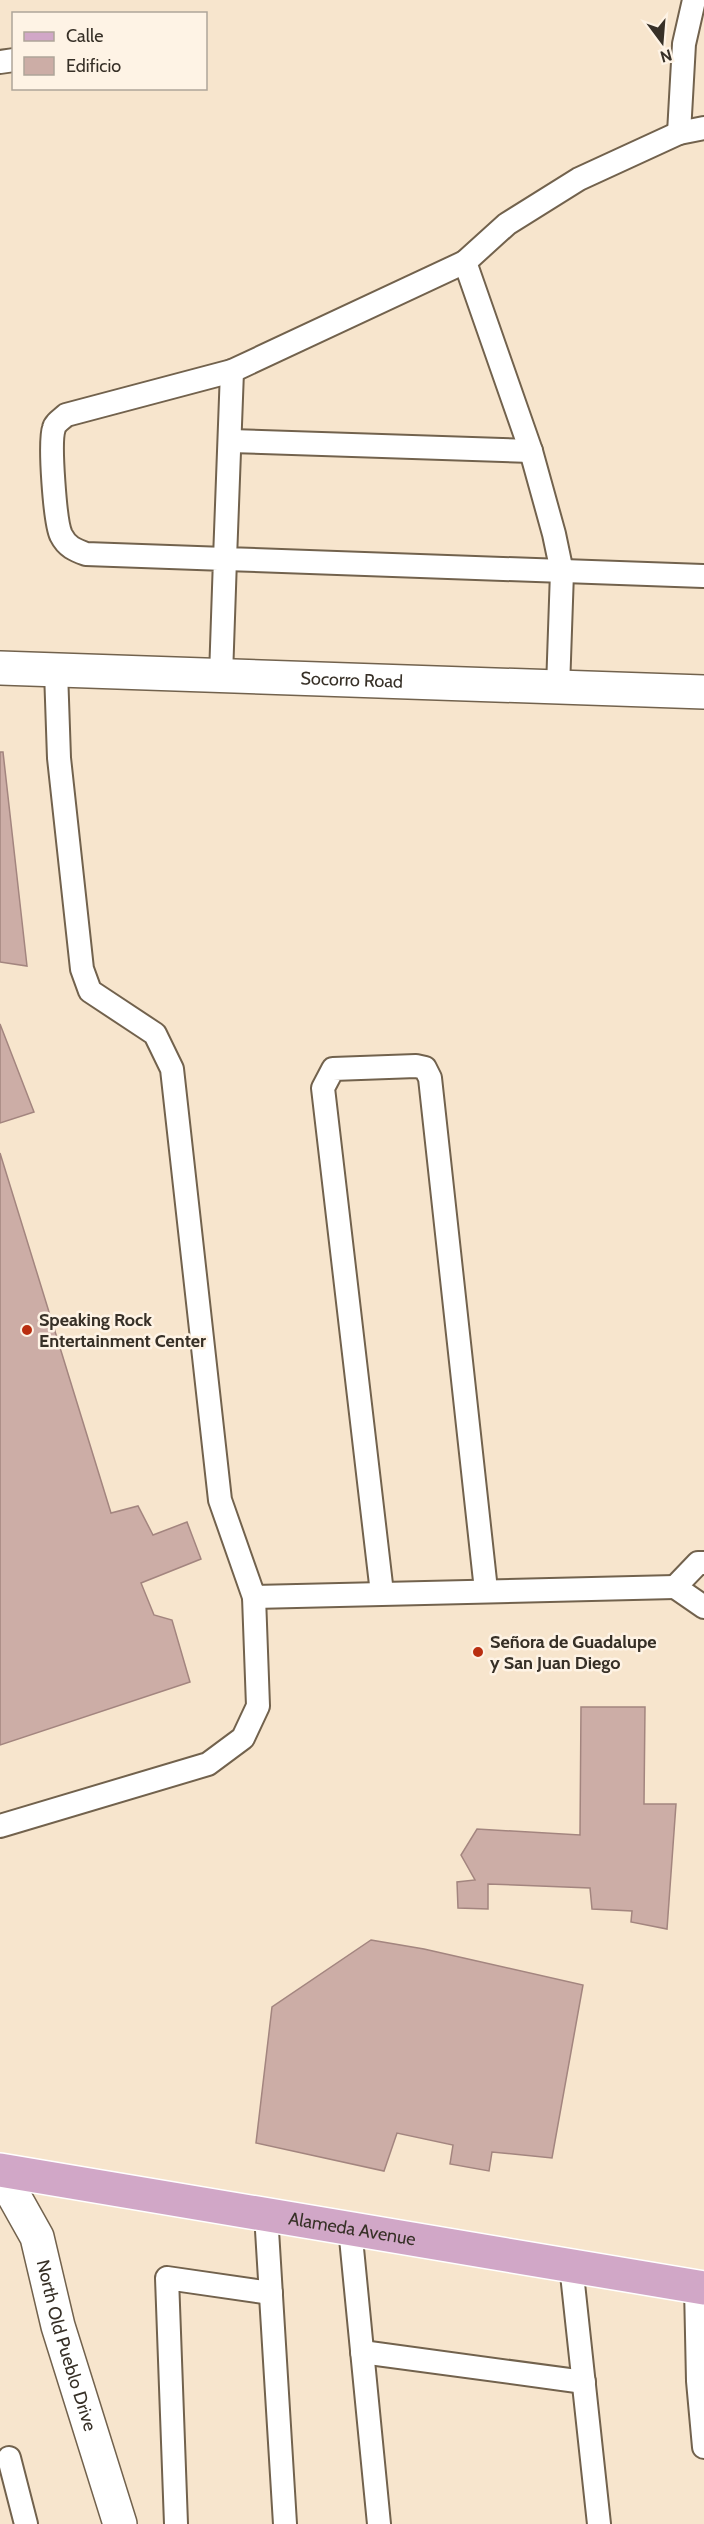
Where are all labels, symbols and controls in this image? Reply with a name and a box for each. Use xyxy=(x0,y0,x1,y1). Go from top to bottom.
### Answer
legend xyxy=(12,12,207,90)
north arrow xyxy=(632,12,692,72)
text: Calle xyxy=(66,25,103,47)
text: N xyxy=(658,45,674,67)
text: Edificio xyxy=(66,55,121,77)
street label: Socorro Road xyxy=(300,667,403,693)
place label: Speaking Rock Entertainment Center xyxy=(39,1309,206,1352)
marker: Speaking Rock Entertainment Center xyxy=(20,1323,34,1337)
place label: Señora de Guadalupe y San Juan Diego xyxy=(490,1631,656,1674)
marker: Señora de Guadalupe y San Juan Diego xyxy=(471,1645,485,1659)
street label: Alameda Avenue xyxy=(287,2208,417,2251)
street label: North Old Pueblo Drive xyxy=(32,2257,101,2434)

